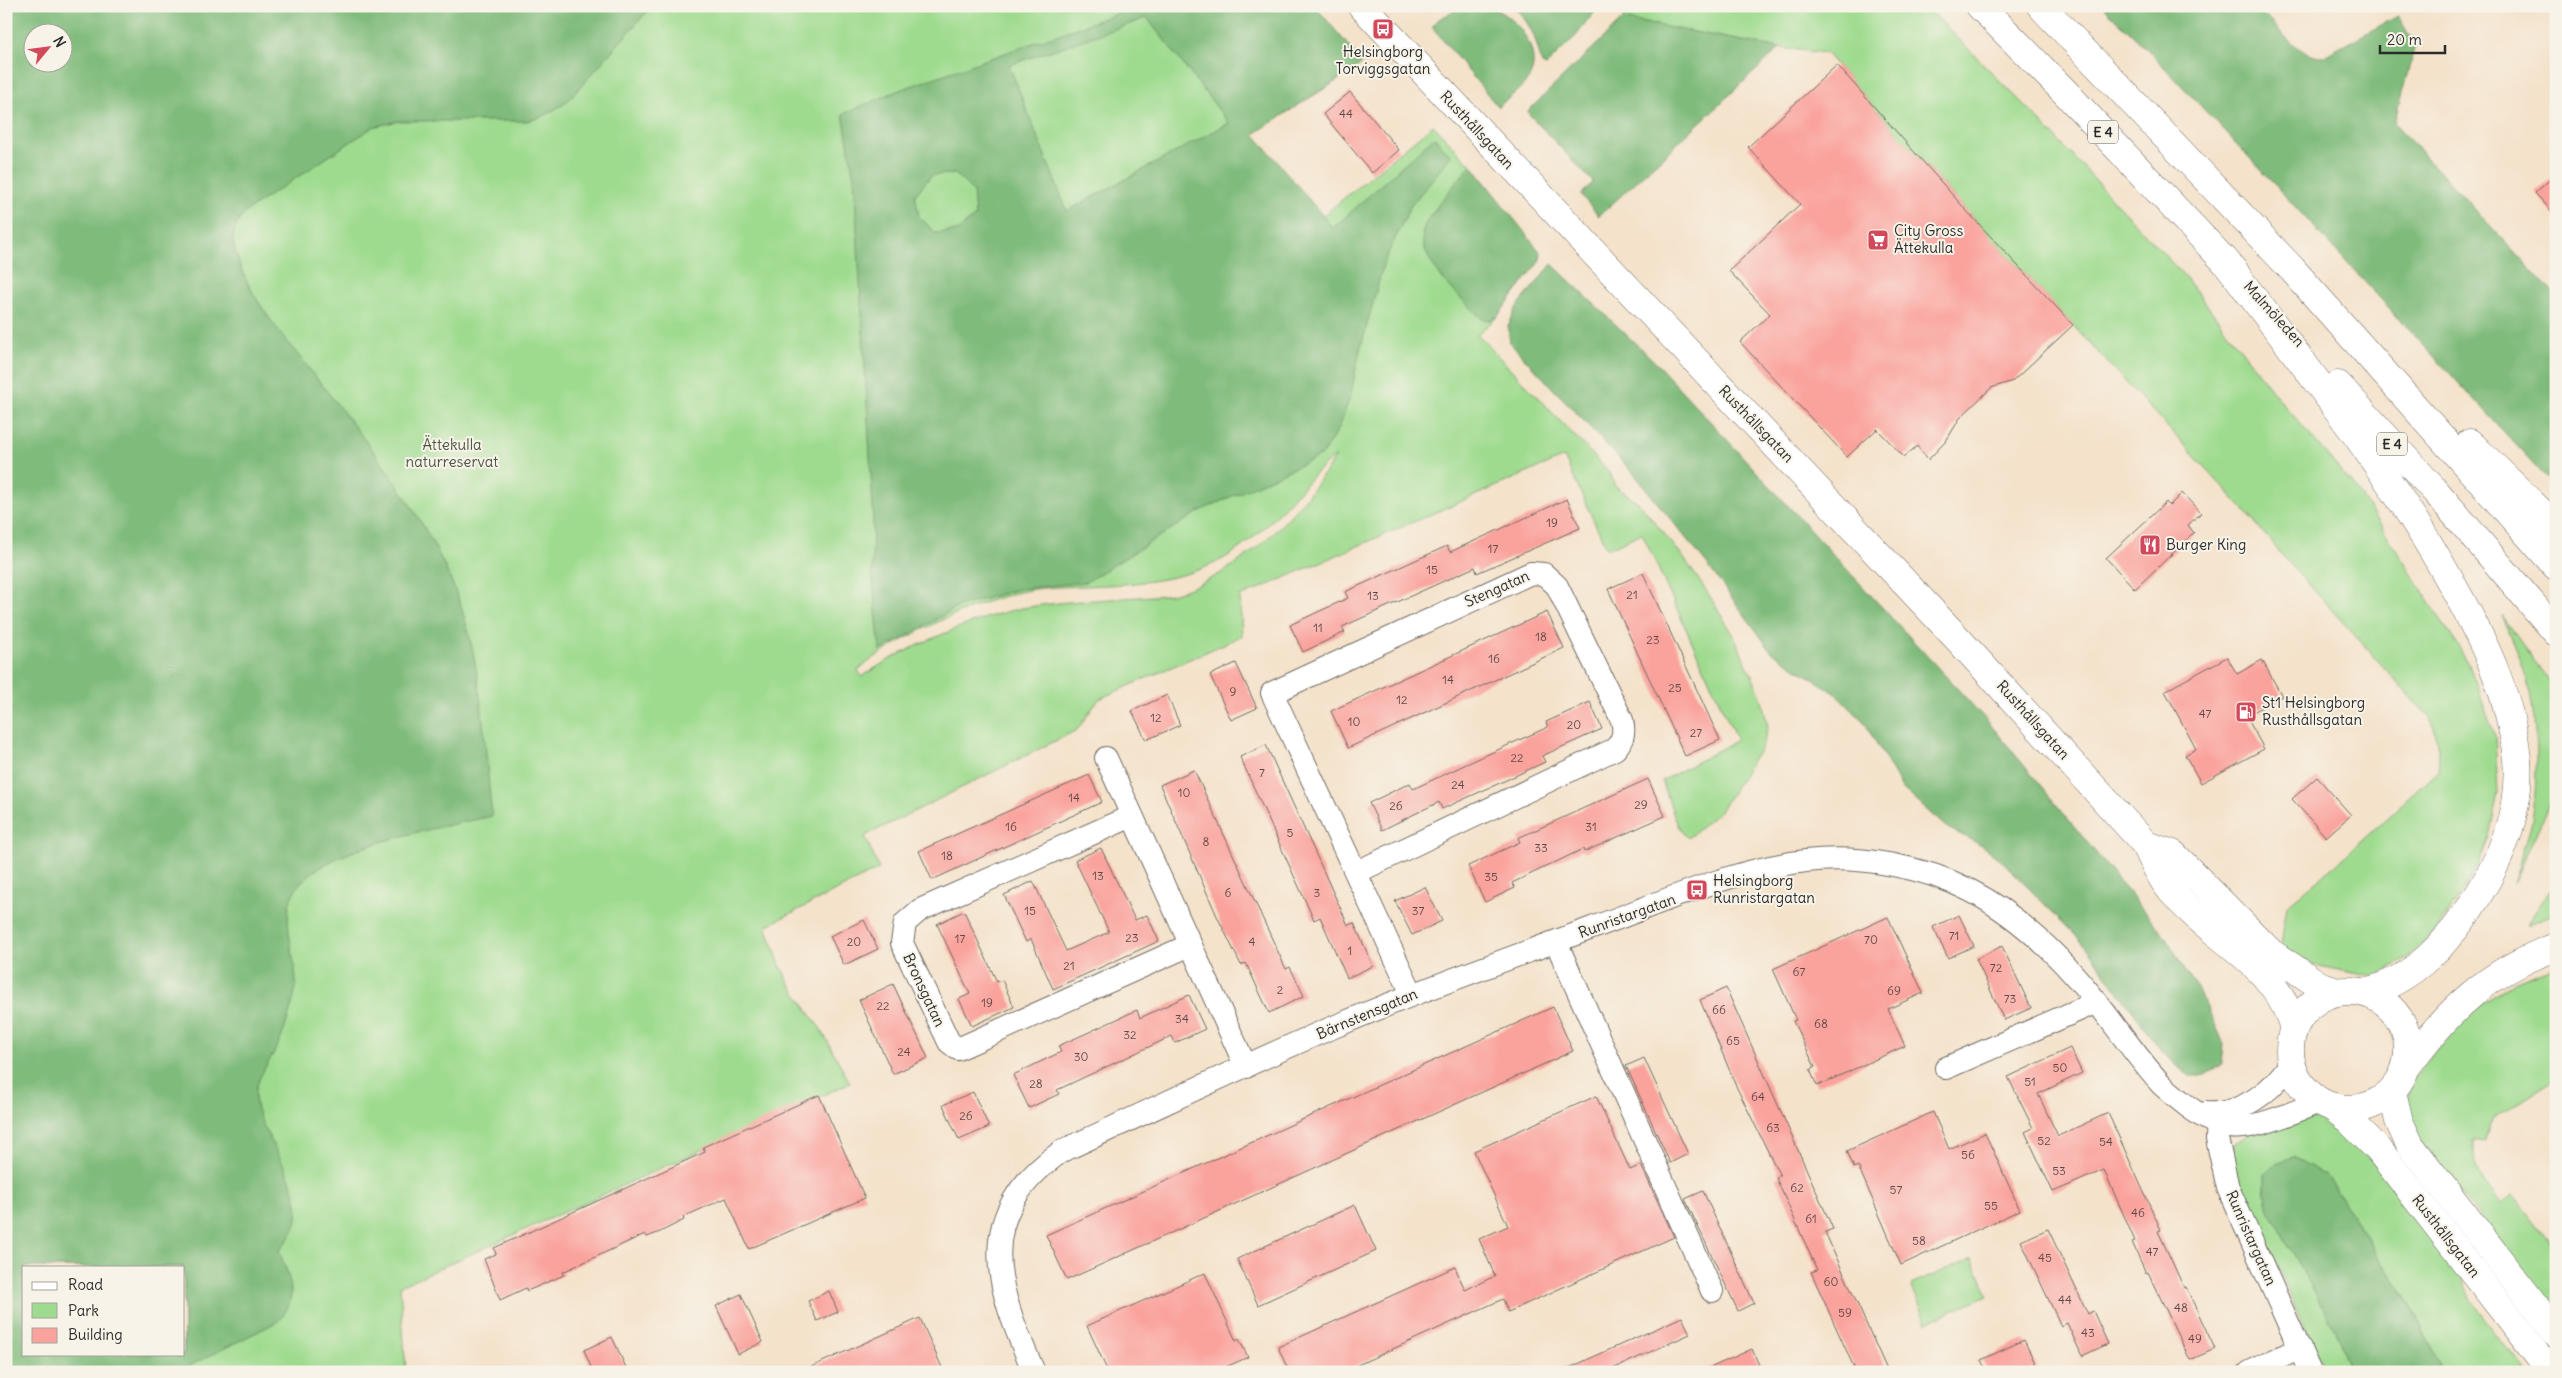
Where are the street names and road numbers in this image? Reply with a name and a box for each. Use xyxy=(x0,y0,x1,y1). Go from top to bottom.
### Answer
street label: Rusthållsgatan xyxy=(1436,87,1519,173)
road number: E 4 xyxy=(2088,120,2118,144)
street label: Malmöleden xyxy=(2240,277,2309,351)
street label: Rusthållsgatan xyxy=(1715,381,1798,466)
road number: E 4 xyxy=(2377,432,2407,456)
street label: Stengatan xyxy=(1461,566,1532,611)
street label: Rusthållsgatan xyxy=(1993,676,2074,763)
street label: Runristargatan xyxy=(1576,889,1678,942)
street label: Bronsgatan xyxy=(899,950,950,1030)
street label: Bärnstensgatan xyxy=(1314,984,1420,1043)
street label: Runristargatan xyxy=(2222,1187,2281,1289)
street label: Rusthållsgatan xyxy=(2408,1190,2485,1281)

